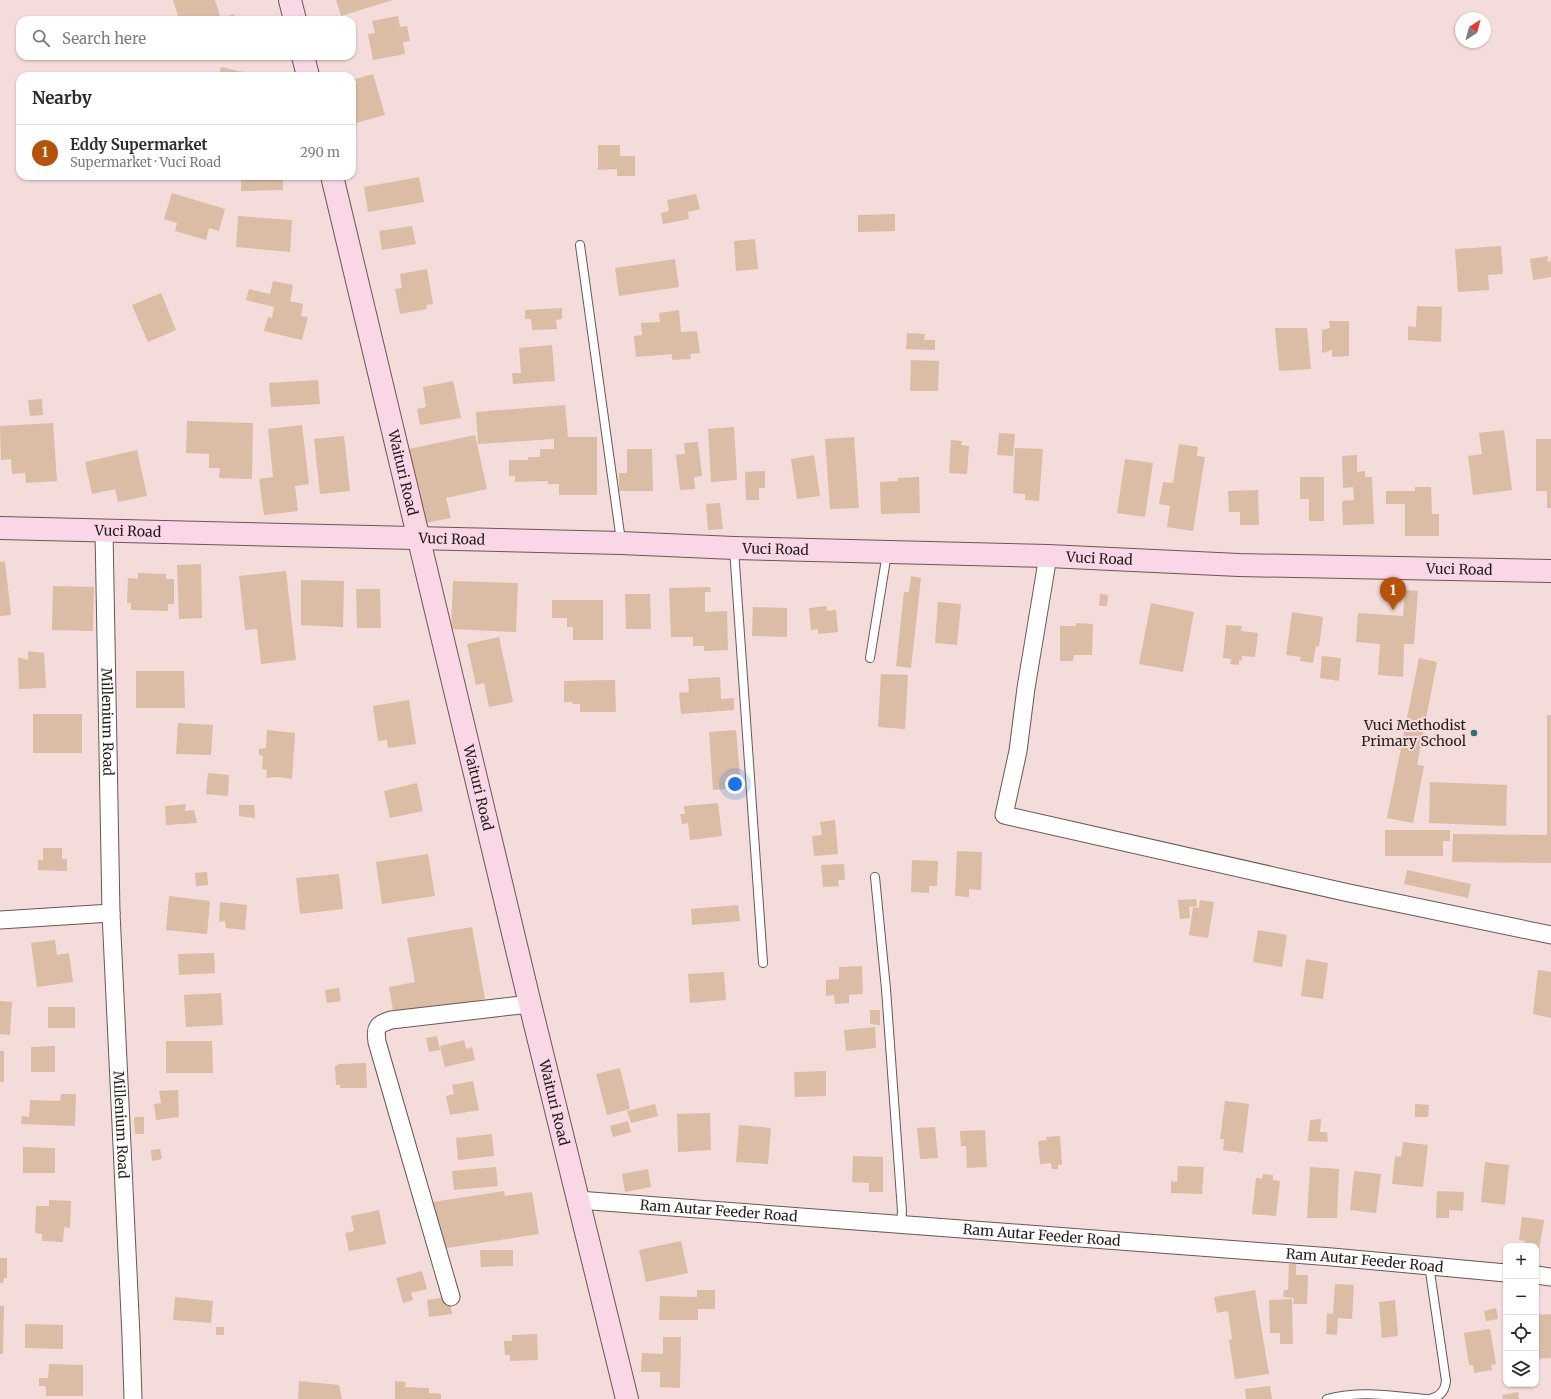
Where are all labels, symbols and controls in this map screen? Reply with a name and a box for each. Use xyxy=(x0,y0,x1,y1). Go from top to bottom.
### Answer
north arrow xyxy=(1455,12,1491,48)
search box xyxy=(16,16,356,60)
icon: search xyxy=(30,27,52,49)
text: Search here xyxy=(62,29,146,48)
text: Nearby xyxy=(32,87,92,109)
text: Eddy Supermarket xyxy=(70,135,208,154)
text: 1 xyxy=(42,144,48,161)
text: 290 m xyxy=(300,144,340,161)
text: Supermarket · Vuci Road xyxy=(70,154,221,171)
street label: Waituri Road xyxy=(384,427,422,518)
street label: Vuci Road xyxy=(94,521,162,541)
street label: Vuci Road xyxy=(417,529,486,549)
street label: Vuci Road xyxy=(741,539,810,559)
street label: Vuci Road xyxy=(1065,548,1134,569)
street label: Vuci Road xyxy=(1425,560,1493,579)
pin: 1 xyxy=(1380,577,1406,610)
street label: Millenium Road xyxy=(98,668,117,777)
place label: Vuci Methodist Primary School xyxy=(1361,716,1467,750)
marker: Vuci Methodist Primary School xyxy=(1469,728,1479,738)
street label: Waituri Road xyxy=(459,742,497,833)
your location xyxy=(725,774,745,794)
street label: Waituri Road xyxy=(535,1057,574,1148)
street label: Millenium Road xyxy=(109,1070,133,1180)
street label: Ram Autar Feeder Road xyxy=(639,1196,799,1226)
street label: Ram Autar Feeder Road xyxy=(962,1220,1122,1250)
map controls xyxy=(1503,1243,1539,1387)
button: + xyxy=(1503,1243,1539,1279)
street label: Ram Autar Feeder Road xyxy=(1285,1245,1445,1276)
button: − xyxy=(1503,1279,1539,1315)
button: locate xyxy=(1503,1315,1539,1351)
button: layers xyxy=(1503,1351,1539,1387)

